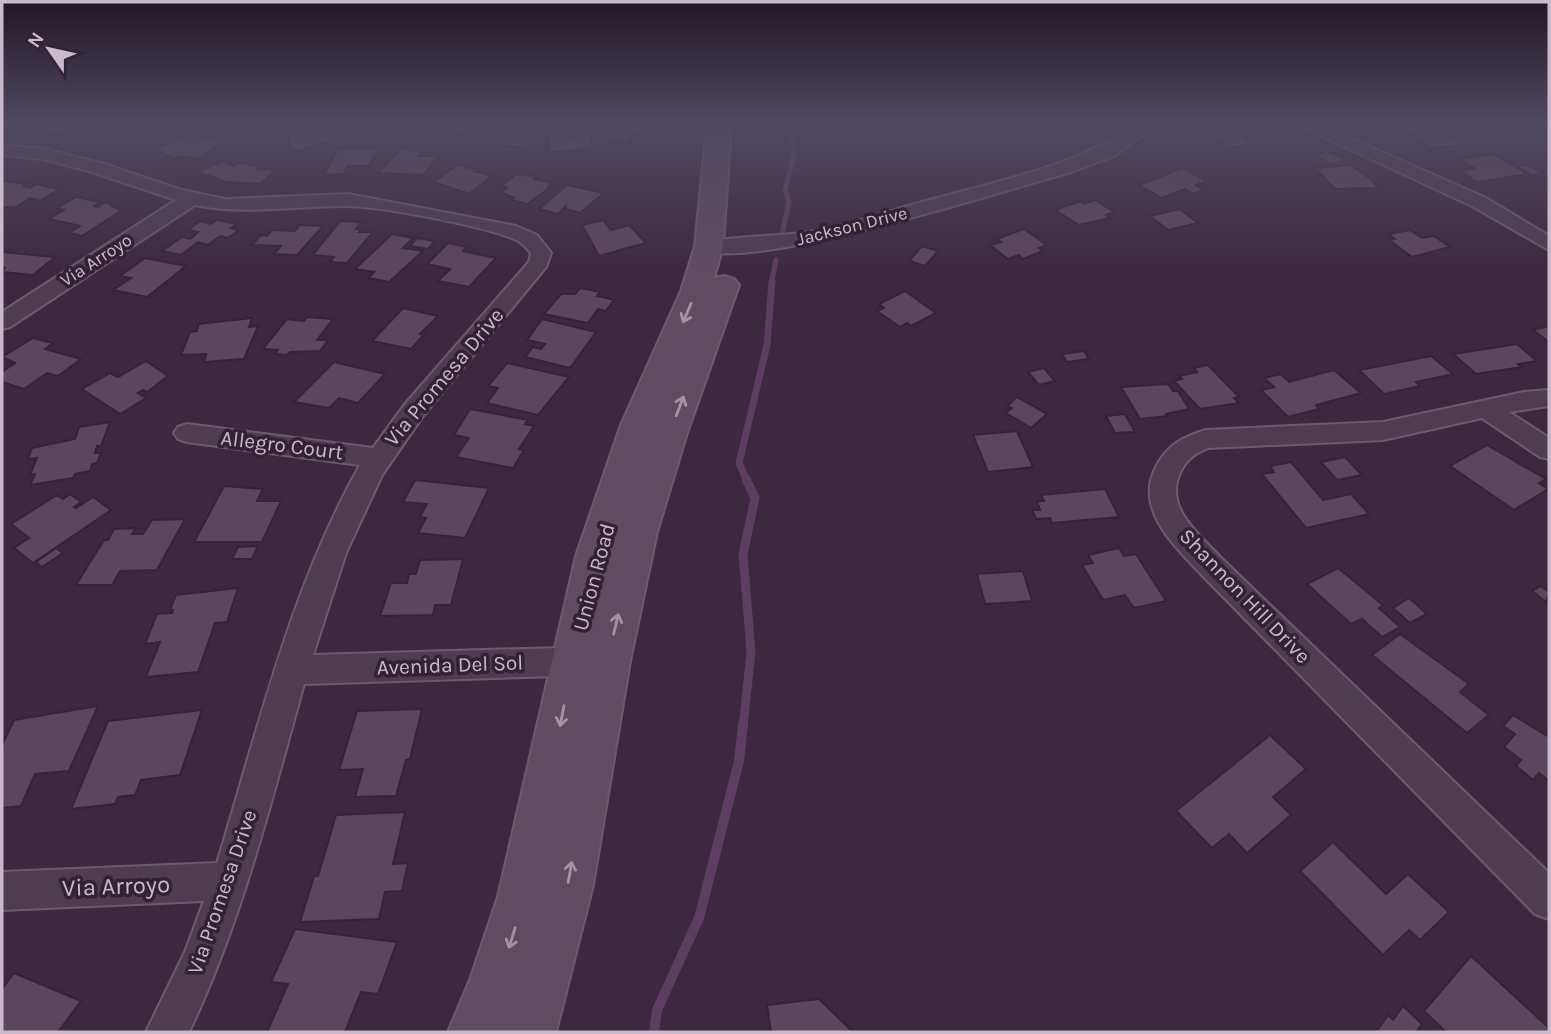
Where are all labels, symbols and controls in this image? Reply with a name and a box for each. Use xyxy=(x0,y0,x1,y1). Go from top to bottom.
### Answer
north arrow xyxy=(14,14,84,84)
text: N xyxy=(23,28,49,52)
street label: Jackson Drive xyxy=(794,202,910,250)
street label: Via Arroyo xyxy=(56,229,136,291)
one-way arrow xyxy=(680,301,693,323)
street label: Via Promesa Drive xyxy=(379,303,509,451)
one-way arrow xyxy=(674,395,687,417)
street label: Allegro Court xyxy=(219,426,345,464)
street label: Union Road xyxy=(568,521,620,633)
street label: Shannon Hill Drive xyxy=(1175,524,1315,668)
one-way arrow xyxy=(610,613,624,636)
street label: Avenida Del Sol xyxy=(376,650,524,680)
one-way arrow xyxy=(555,704,568,727)
street label: Via Promesa Drive xyxy=(183,807,261,977)
one-way arrow xyxy=(564,861,577,884)
street label: Via Arroyo xyxy=(61,870,171,902)
one-way arrow xyxy=(504,926,517,948)

